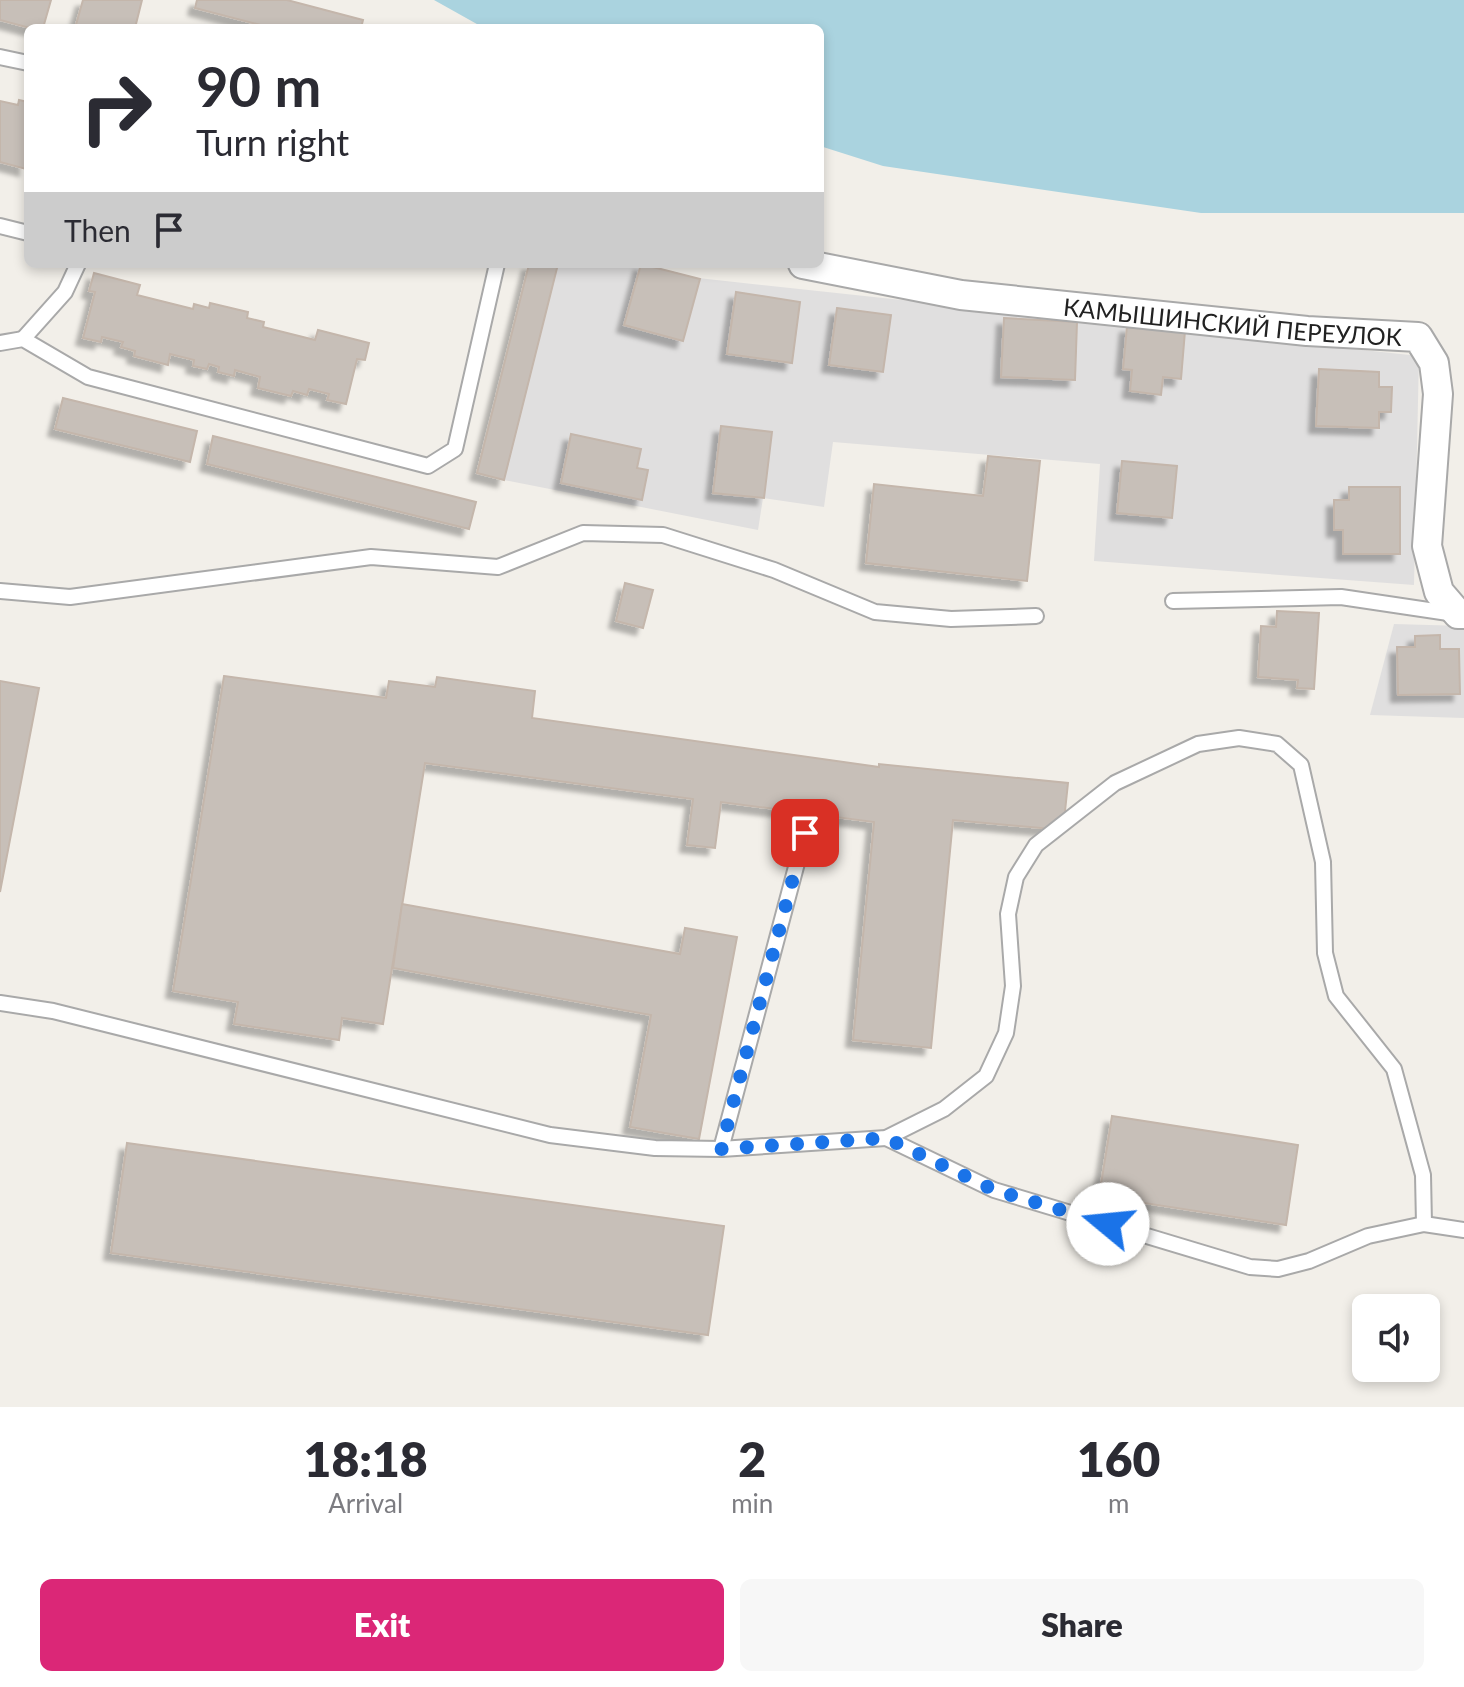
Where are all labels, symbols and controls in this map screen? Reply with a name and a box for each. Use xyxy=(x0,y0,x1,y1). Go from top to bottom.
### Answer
text: 90 m xyxy=(196,52,321,119)
icon: right xyxy=(64,56,168,160)
text: Turn right xyxy=(196,120,349,164)
icon: arrive xyxy=(147,208,191,252)
text: Then xyxy=(64,212,131,248)
street label: КАМЫШИНСКИЙ ПЕРЕУЛОК xyxy=(1062,291,1403,351)
pin xyxy=(771,799,839,867)
icon: arrive xyxy=(783,811,827,855)
position arrow xyxy=(1066,1182,1150,1266)
map controls xyxy=(1352,1294,1440,1382)
button: sound xyxy=(1352,1294,1440,1382)
text: 18:18 xyxy=(304,1430,428,1487)
text: 2 xyxy=(738,1430,766,1487)
text: 160 xyxy=(1077,1430,1160,1487)
text: Arrival xyxy=(328,1487,403,1519)
text: min xyxy=(731,1487,773,1519)
text: m xyxy=(1108,1487,1129,1519)
button: Exit xyxy=(40,1579,724,1671)
button: Share xyxy=(740,1579,1424,1671)

